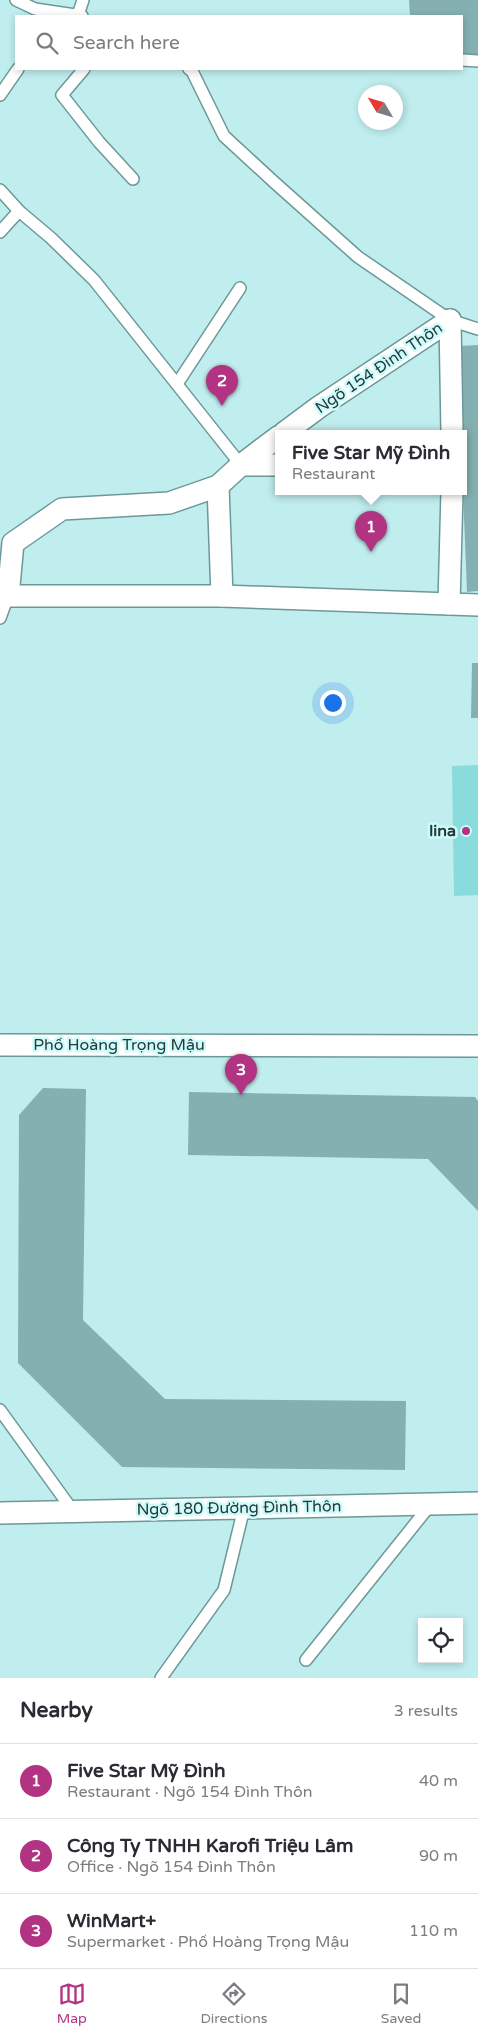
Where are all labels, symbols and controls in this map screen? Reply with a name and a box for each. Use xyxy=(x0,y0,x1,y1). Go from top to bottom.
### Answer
search box xyxy=(15,15,463,70)
icon: search xyxy=(33,29,61,57)
text: Search here xyxy=(73,32,180,54)
north arrow xyxy=(358,85,403,130)
street label: Ngõ 154 Đình Thôn xyxy=(311,318,447,418)
pin: 2 xyxy=(206,365,238,406)
popup xyxy=(275,430,467,495)
text: Five Star Mỹ Đình xyxy=(292,442,450,464)
text: Restaurant xyxy=(292,464,375,484)
pin: 1 xyxy=(355,511,387,552)
your location xyxy=(320,690,346,716)
place label: lina xyxy=(429,821,456,841)
marker: lina xyxy=(460,825,472,837)
street label: Phố Hoàng Trọng Mậu xyxy=(33,1035,205,1055)
pin: 3 xyxy=(225,1054,257,1095)
street label: Ngõ 180 Đường Đình Thôn xyxy=(136,1496,342,1520)
map controls xyxy=(418,1618,463,1663)
button: locate xyxy=(418,1618,463,1663)
text: Nearby xyxy=(20,1698,93,1723)
text: 3 results xyxy=(394,1701,458,1721)
text: Five Star Mỹ Đình xyxy=(67,1760,226,1782)
text: 1 xyxy=(31,1771,41,1791)
text: 40 m xyxy=(419,1771,458,1791)
text: Restaurant · Ngõ 154 Đình Thôn xyxy=(67,1782,312,1802)
text: Công Ty TNHH Karofi Triệu Lâm xyxy=(67,1835,353,1857)
text: 2 xyxy=(31,1846,41,1866)
text: 90 m xyxy=(419,1846,458,1866)
text: Office · Ngõ 154 Đình Thôn xyxy=(67,1857,276,1877)
text: WinMart+ xyxy=(67,1910,156,1932)
text: 3 xyxy=(31,1921,41,1941)
text: 110 m xyxy=(409,1921,458,1941)
text: Supermarket · Phố Hoàng Trọng Mậu xyxy=(67,1932,349,1952)
tab: Map xyxy=(57,1980,87,2027)
tab: Directions xyxy=(200,1980,267,2027)
tab: Saved xyxy=(381,1980,421,2027)

